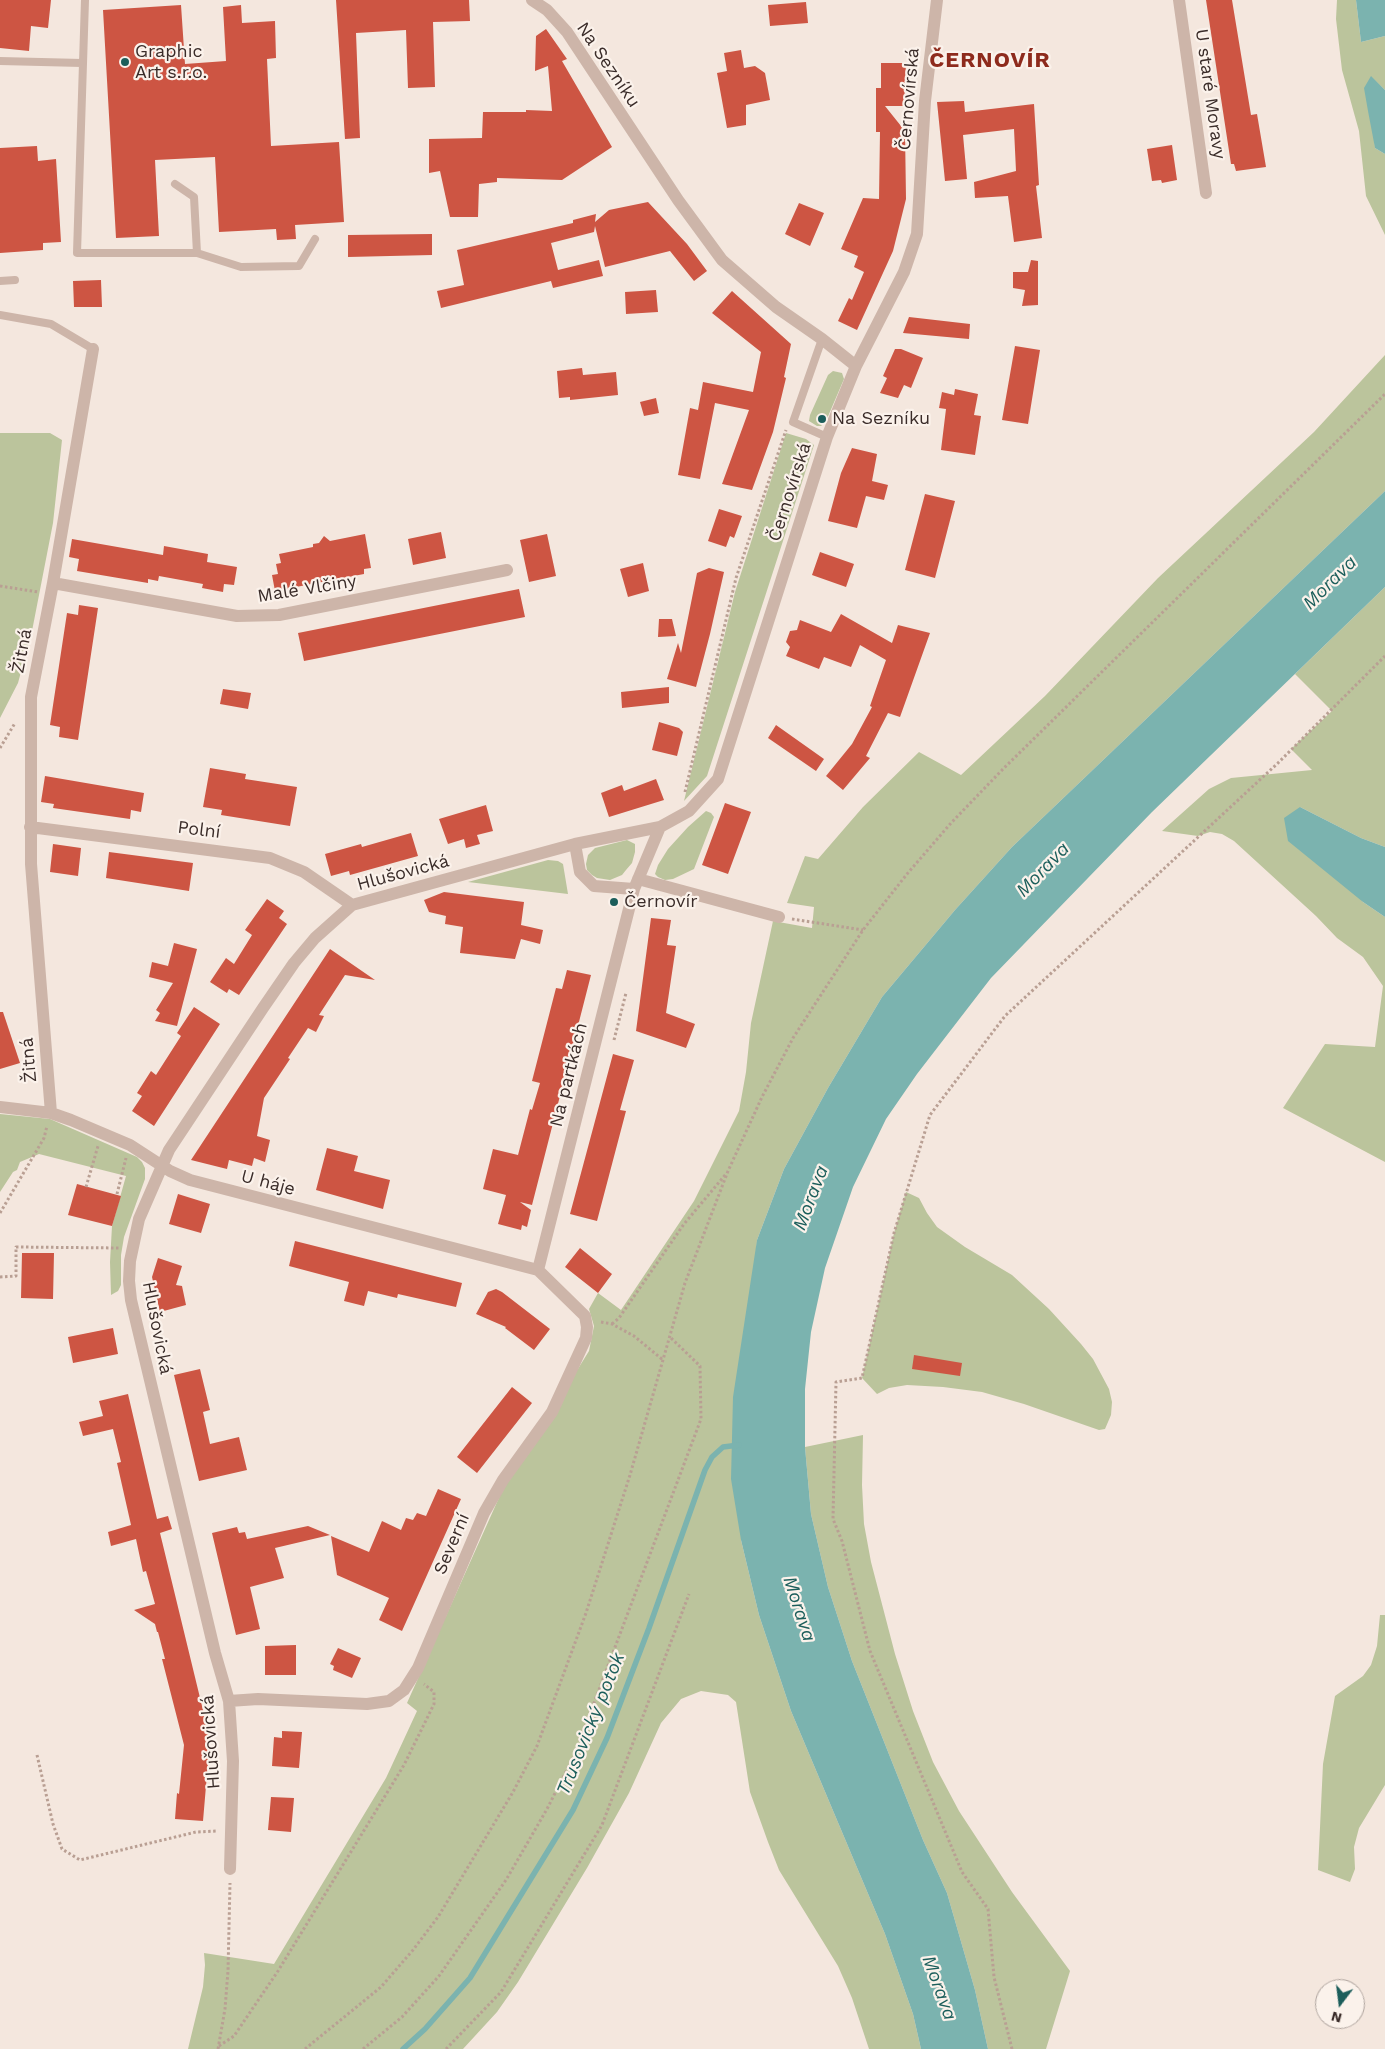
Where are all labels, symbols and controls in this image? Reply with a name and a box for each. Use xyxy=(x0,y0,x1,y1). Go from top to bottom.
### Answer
street label: Na Sezníku xyxy=(572,18,644,112)
street label: U staré Moravy xyxy=(1190,27,1230,161)
place label: Graphic Art s.r.o. xyxy=(135,41,207,84)
street label: Černovírská xyxy=(894,47,924,151)
district label: ČERNOVÍR xyxy=(928,48,1052,74)
marker: Graphic Art s.r.o. xyxy=(119,56,131,68)
place label: Na Sezníku xyxy=(832,408,930,430)
marker: Na Sezníku xyxy=(816,413,828,425)
street label: Černovírská xyxy=(764,440,816,544)
water label: Morava xyxy=(1298,551,1362,615)
street label: Malé Vlčiny xyxy=(256,571,358,607)
street label: Žitná xyxy=(7,627,37,675)
street label: Polní xyxy=(176,817,222,843)
water label: Morava xyxy=(1011,838,1075,902)
street label: Hlušovická xyxy=(355,850,451,896)
place label: Černovír xyxy=(624,891,698,913)
marker: Černovír xyxy=(608,896,620,908)
street label: Na partkách xyxy=(546,1021,592,1129)
street label: Žitná xyxy=(16,1037,42,1083)
water label: Morava xyxy=(788,1163,834,1233)
street label: U háje xyxy=(238,1165,298,1201)
street label: Hlušovická xyxy=(137,1280,177,1376)
street label: Severní xyxy=(429,1510,475,1578)
water label: Morava xyxy=(778,1573,820,1645)
water label: Trusovický potok xyxy=(552,1649,630,1799)
street label: Hlušovická xyxy=(197,1694,225,1790)
water label: Morava xyxy=(917,1952,961,2024)
north arrow xyxy=(1315,1979,1365,2029)
text: N xyxy=(1329,2008,1343,2027)

